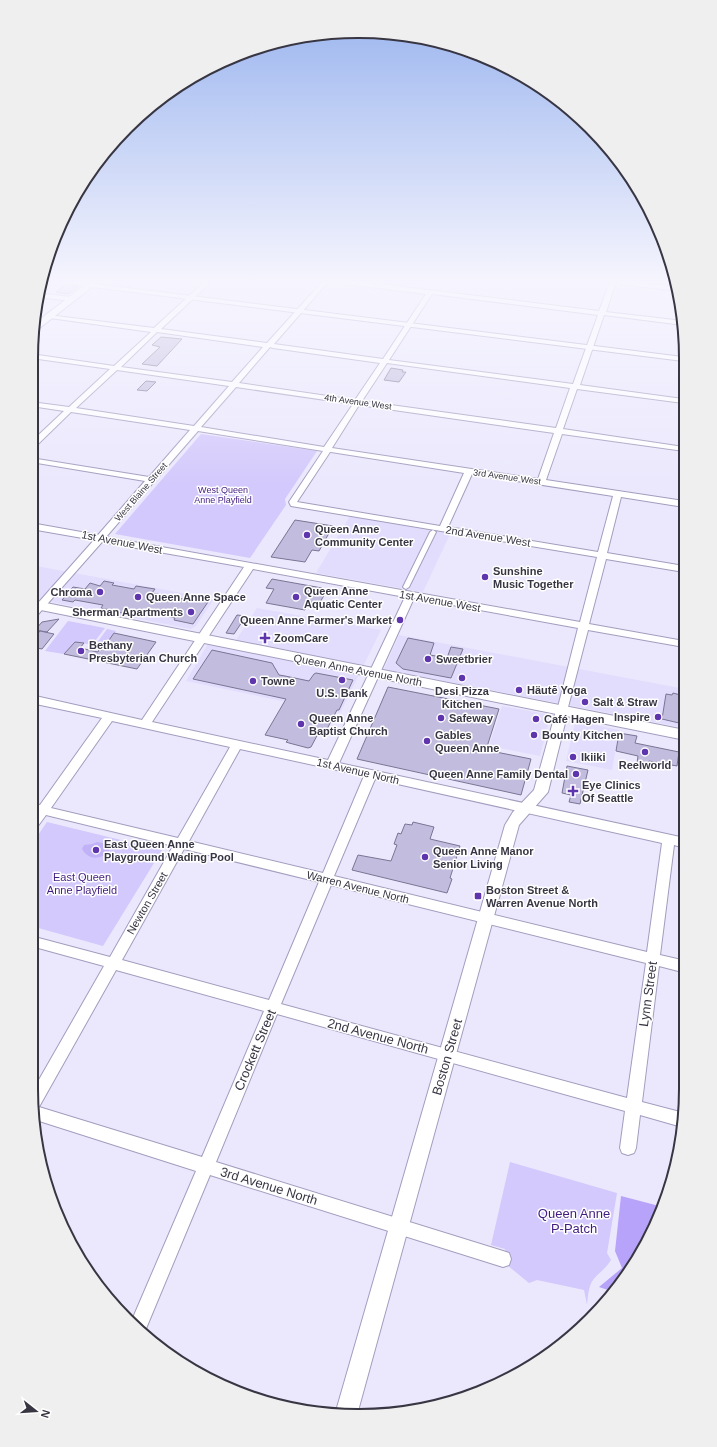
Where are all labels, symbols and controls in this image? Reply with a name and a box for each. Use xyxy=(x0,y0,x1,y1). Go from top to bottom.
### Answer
street label: 4th Avenue West xyxy=(324,392,393,412)
street label: West Blaine Street xyxy=(113,460,169,523)
street label: 3rd Avenue West xyxy=(473,467,542,487)
park label: West Queen Anne Playfield xyxy=(194,485,252,505)
place label: Queen Anne Community Center xyxy=(315,523,414,548)
street label: 2nd Avenue West xyxy=(445,523,531,549)
street label: 1st Avenue West xyxy=(81,528,163,556)
marker: Queen Anne Community Center xyxy=(302,530,312,540)
place label: Sunshine Music Together xyxy=(493,565,574,590)
marker: Sunshine Music Together xyxy=(480,572,490,582)
place label: Queen Anne Aquatic Center xyxy=(304,585,383,610)
place label: Chroma xyxy=(50,586,93,598)
marker: Chroma xyxy=(95,587,105,597)
street label: 1st Avenue West xyxy=(399,588,481,614)
place label: Queen Anne Space xyxy=(146,591,246,603)
marker: Queen Anne Space xyxy=(133,592,143,602)
marker: Queen Anne Aquatic Center xyxy=(291,592,301,602)
place label: Sherman Apartments xyxy=(72,606,183,618)
marker: Sherman Apartments xyxy=(186,607,196,617)
place label: Queen Anne Farmer's Market xyxy=(240,614,392,626)
marker: Queen Anne Farmer's Market xyxy=(395,615,405,625)
marker: ZoomCare xyxy=(259,632,271,644)
place label: ZoomCare xyxy=(274,632,328,644)
place label: Bethany Presbyterian Church xyxy=(89,639,197,664)
marker: Bethany Presbyterian Church xyxy=(76,646,86,656)
street label: Queen Anne Avenue North xyxy=(293,652,423,688)
place label: Sweetbrier xyxy=(436,653,493,665)
marker: Sweetbrier xyxy=(423,654,433,664)
marker: Desi Pizza Kitchen xyxy=(457,673,467,683)
place label: Towne xyxy=(261,675,295,687)
marker: U.S. Bank xyxy=(337,675,347,685)
marker: Towne xyxy=(248,676,258,686)
place label: Häutē Yoga xyxy=(527,684,587,696)
place label: Desi Pizza Kitchen xyxy=(435,685,490,710)
marker: Häutē Yoga xyxy=(514,685,524,695)
place label: U.S. Bank xyxy=(316,687,369,699)
place label: Salt & Straw xyxy=(593,696,658,708)
marker: Salt & Straw xyxy=(580,697,590,707)
place label: Inspire xyxy=(614,711,650,723)
place label: Queen Anne Baptist Church xyxy=(309,712,388,737)
place label: Safeway xyxy=(449,712,494,724)
marker: Inspire xyxy=(653,712,663,722)
marker: Safeway xyxy=(436,713,446,723)
place label: Café Hagen xyxy=(544,713,605,725)
marker: Café Hagen xyxy=(531,714,541,724)
marker: Queen Anne Baptist Church xyxy=(296,719,306,729)
place label: Gables Queen Anne xyxy=(435,729,499,754)
place label: Bounty Kitchen xyxy=(542,729,624,741)
marker: Bounty Kitchen xyxy=(529,730,539,740)
marker: Gables Queen Anne xyxy=(422,736,432,746)
marker: Reelworld xyxy=(640,747,650,757)
place label: Ikiiki xyxy=(581,751,605,763)
marker: Ikiiki xyxy=(568,752,578,762)
street label: 1st Avenue North xyxy=(316,756,400,786)
place label: Reelworld xyxy=(619,759,671,771)
place label: Queen Anne Family Dental xyxy=(429,768,568,780)
marker: Queen Anne Family Dental xyxy=(571,769,581,779)
place label: Eye Clinics Of Seattle xyxy=(582,779,641,804)
marker: Eye Clinics Of Seattle xyxy=(567,785,579,797)
place label: East Queen Anne Playground Wading Pool xyxy=(104,838,234,863)
marker: East Queen Anne Playground Wading Pool xyxy=(91,845,101,855)
place label: Queen Anne Manor Senior Living xyxy=(433,845,534,870)
marker: Queen Anne Manor Senior Living xyxy=(420,852,430,862)
street label: Warren Avenue North xyxy=(306,868,410,906)
street label: Newton Street xyxy=(124,870,170,936)
park label: East Queen Anne Playfield xyxy=(47,871,117,896)
place label: Boston Street & Warren Avenue North xyxy=(486,884,598,909)
marker: Boston Street & Warren Avenue North xyxy=(473,891,483,901)
street label: Lynn Street xyxy=(636,960,660,1028)
street label: Crockett Street xyxy=(231,1007,279,1093)
street label: 2nd Avenue North xyxy=(326,1015,430,1057)
street label: Boston Street xyxy=(429,1017,465,1097)
street label: 3rd Avenue North xyxy=(219,1164,319,1208)
park label: Queen Anne P-Patch xyxy=(538,1206,610,1236)
north arrow xyxy=(16,1391,56,1431)
text: N xyxy=(39,1408,52,1420)

